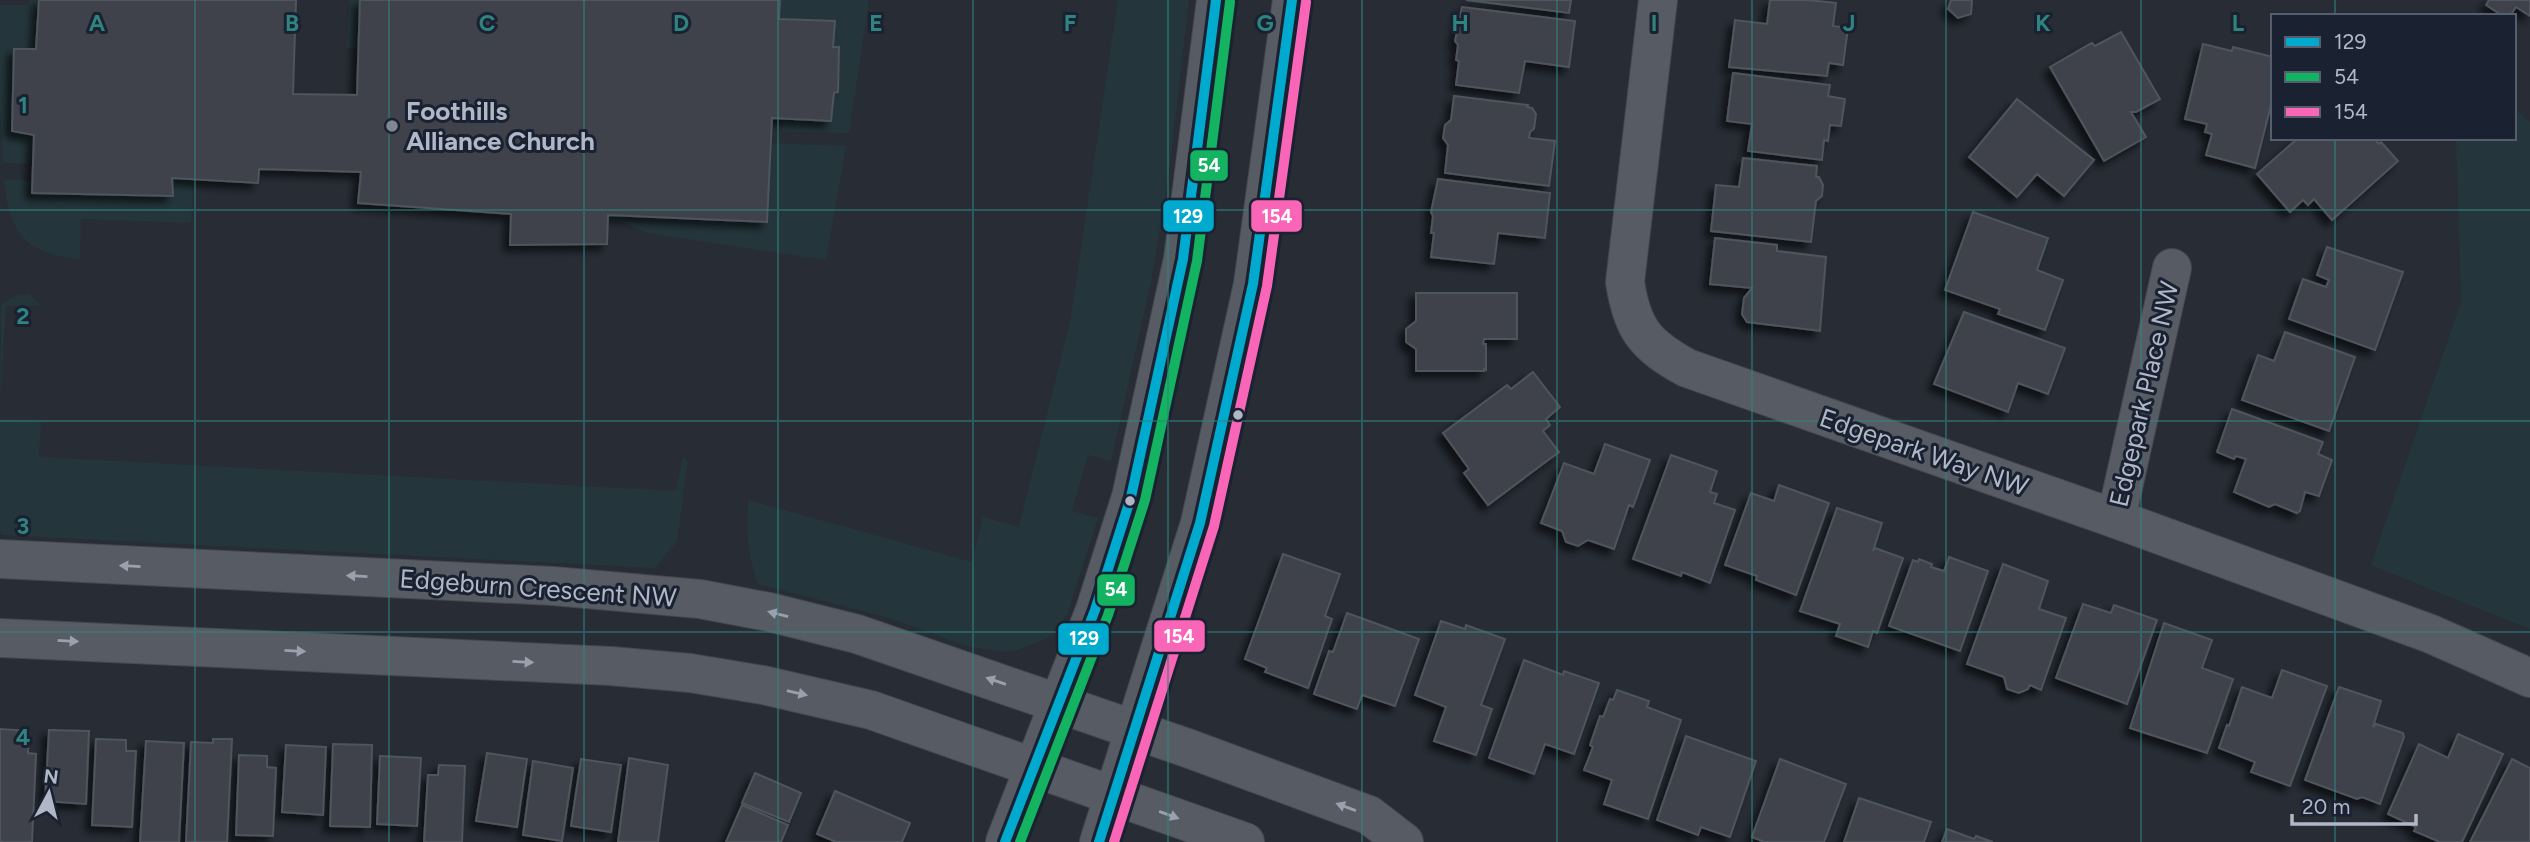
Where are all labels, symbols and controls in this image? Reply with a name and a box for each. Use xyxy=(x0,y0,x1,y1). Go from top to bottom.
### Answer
text: A xyxy=(89,9,106,37)
text: B xyxy=(285,9,299,37)
text: C xyxy=(479,9,496,37)
text: D xyxy=(673,9,689,37)
text: E xyxy=(869,9,883,37)
text: F xyxy=(1064,9,1077,37)
text: G xyxy=(1256,9,1274,37)
text: H xyxy=(1451,9,1469,37)
text: I xyxy=(1651,9,1657,37)
text: J xyxy=(1843,9,1855,37)
text: K xyxy=(2035,9,2051,37)
text: L xyxy=(2232,9,2244,37)
legend xyxy=(2271,14,2516,140)
text: 129 xyxy=(2334,29,2366,54)
text: 54 xyxy=(2334,64,2359,89)
text: 1 xyxy=(18,91,28,119)
place label: Foothills Alliance Church xyxy=(406,95,595,157)
text: 154 xyxy=(2334,99,2368,124)
marker: Foothills Alliance Church xyxy=(384,118,400,134)
line badge: 54 xyxy=(1189,149,1229,182)
text: 54 xyxy=(1197,154,1221,177)
line badge: 129 xyxy=(1162,199,1215,233)
line badge: 154 xyxy=(1250,199,1303,233)
text: 129 xyxy=(1173,205,1203,228)
text: 154 xyxy=(1261,205,1293,228)
street label: Edgepark Place NW xyxy=(2103,278,2186,510)
text: 2 xyxy=(16,302,30,330)
street label: Edgepark Way NW xyxy=(1815,401,2033,503)
unlabelled marker xyxy=(1231,408,1245,422)
unlabelled marker xyxy=(1123,494,1137,508)
text: 3 xyxy=(17,512,29,540)
one-way arrow xyxy=(119,560,141,571)
street label: Edgeburn Crescent NW xyxy=(398,562,678,614)
one-way arrow xyxy=(346,571,368,582)
line badge: 54 xyxy=(1096,573,1136,607)
text: 54 xyxy=(1104,578,1128,601)
one-way arrow xyxy=(767,609,789,620)
line badge: 154 xyxy=(1153,619,1206,653)
line badge: 129 xyxy=(1057,622,1110,656)
text: 154 xyxy=(1163,625,1195,648)
text: 129 xyxy=(1069,627,1099,650)
one-way arrow xyxy=(57,635,79,646)
one-way arrow xyxy=(285,646,307,657)
one-way arrow xyxy=(512,656,534,667)
one-way arrow xyxy=(985,675,1006,686)
one-way arrow xyxy=(786,688,808,699)
text: 4 xyxy=(16,723,30,751)
north arrow xyxy=(14,758,84,828)
text: N xyxy=(42,764,60,789)
scale bar xyxy=(2292,782,2416,826)
text: 20 m xyxy=(2302,794,2350,819)
one-way arrow xyxy=(1336,801,1357,812)
one-way arrow xyxy=(1159,810,1180,821)

